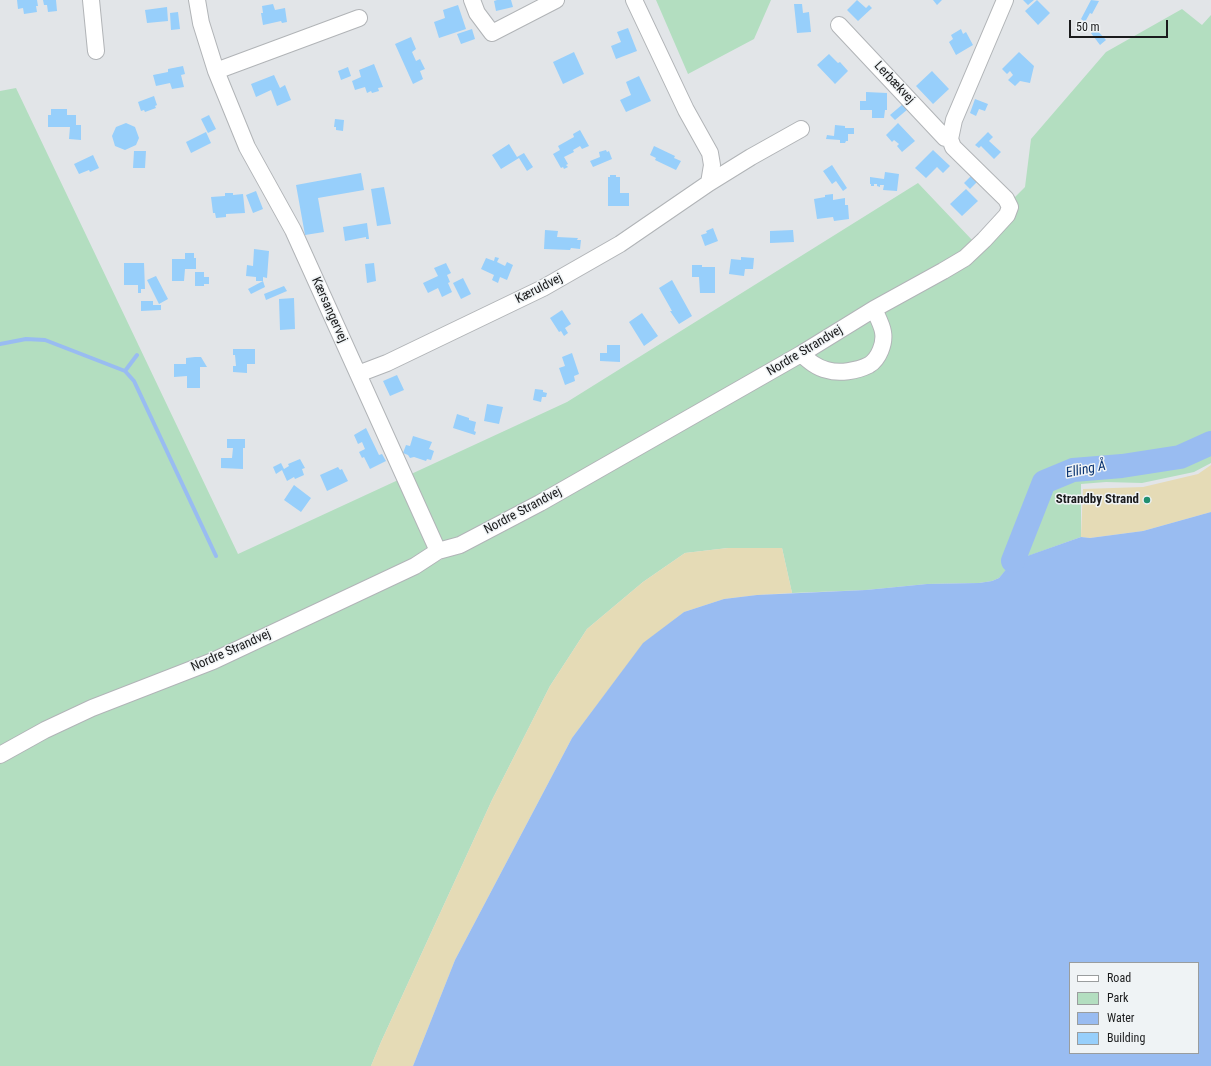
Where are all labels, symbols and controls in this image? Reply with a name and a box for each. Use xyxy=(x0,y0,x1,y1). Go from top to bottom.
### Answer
scale bar xyxy=(1071,12,1170,38)
text: 50 m xyxy=(1076,20,1100,34)
street label: Lerbækvej xyxy=(870,58,918,108)
street label: Kæruldvej xyxy=(513,271,565,307)
street label: Kærsangervej xyxy=(308,275,350,345)
street label: Nordre Strandvej xyxy=(764,322,846,380)
water label: Elling Å xyxy=(1065,458,1107,482)
street label: Nordre Strandvej xyxy=(482,484,564,538)
place label: Strandby Strand xyxy=(1056,492,1139,508)
marker: Strandby Strand xyxy=(1142,495,1152,505)
street label: Nordre Strandvej xyxy=(189,626,273,676)
legend xyxy=(1069,962,1199,1054)
text: Road xyxy=(1107,971,1131,985)
text: Park xyxy=(1107,991,1128,1005)
text: Water xyxy=(1107,1011,1135,1025)
text: Building xyxy=(1107,1031,1145,1045)

